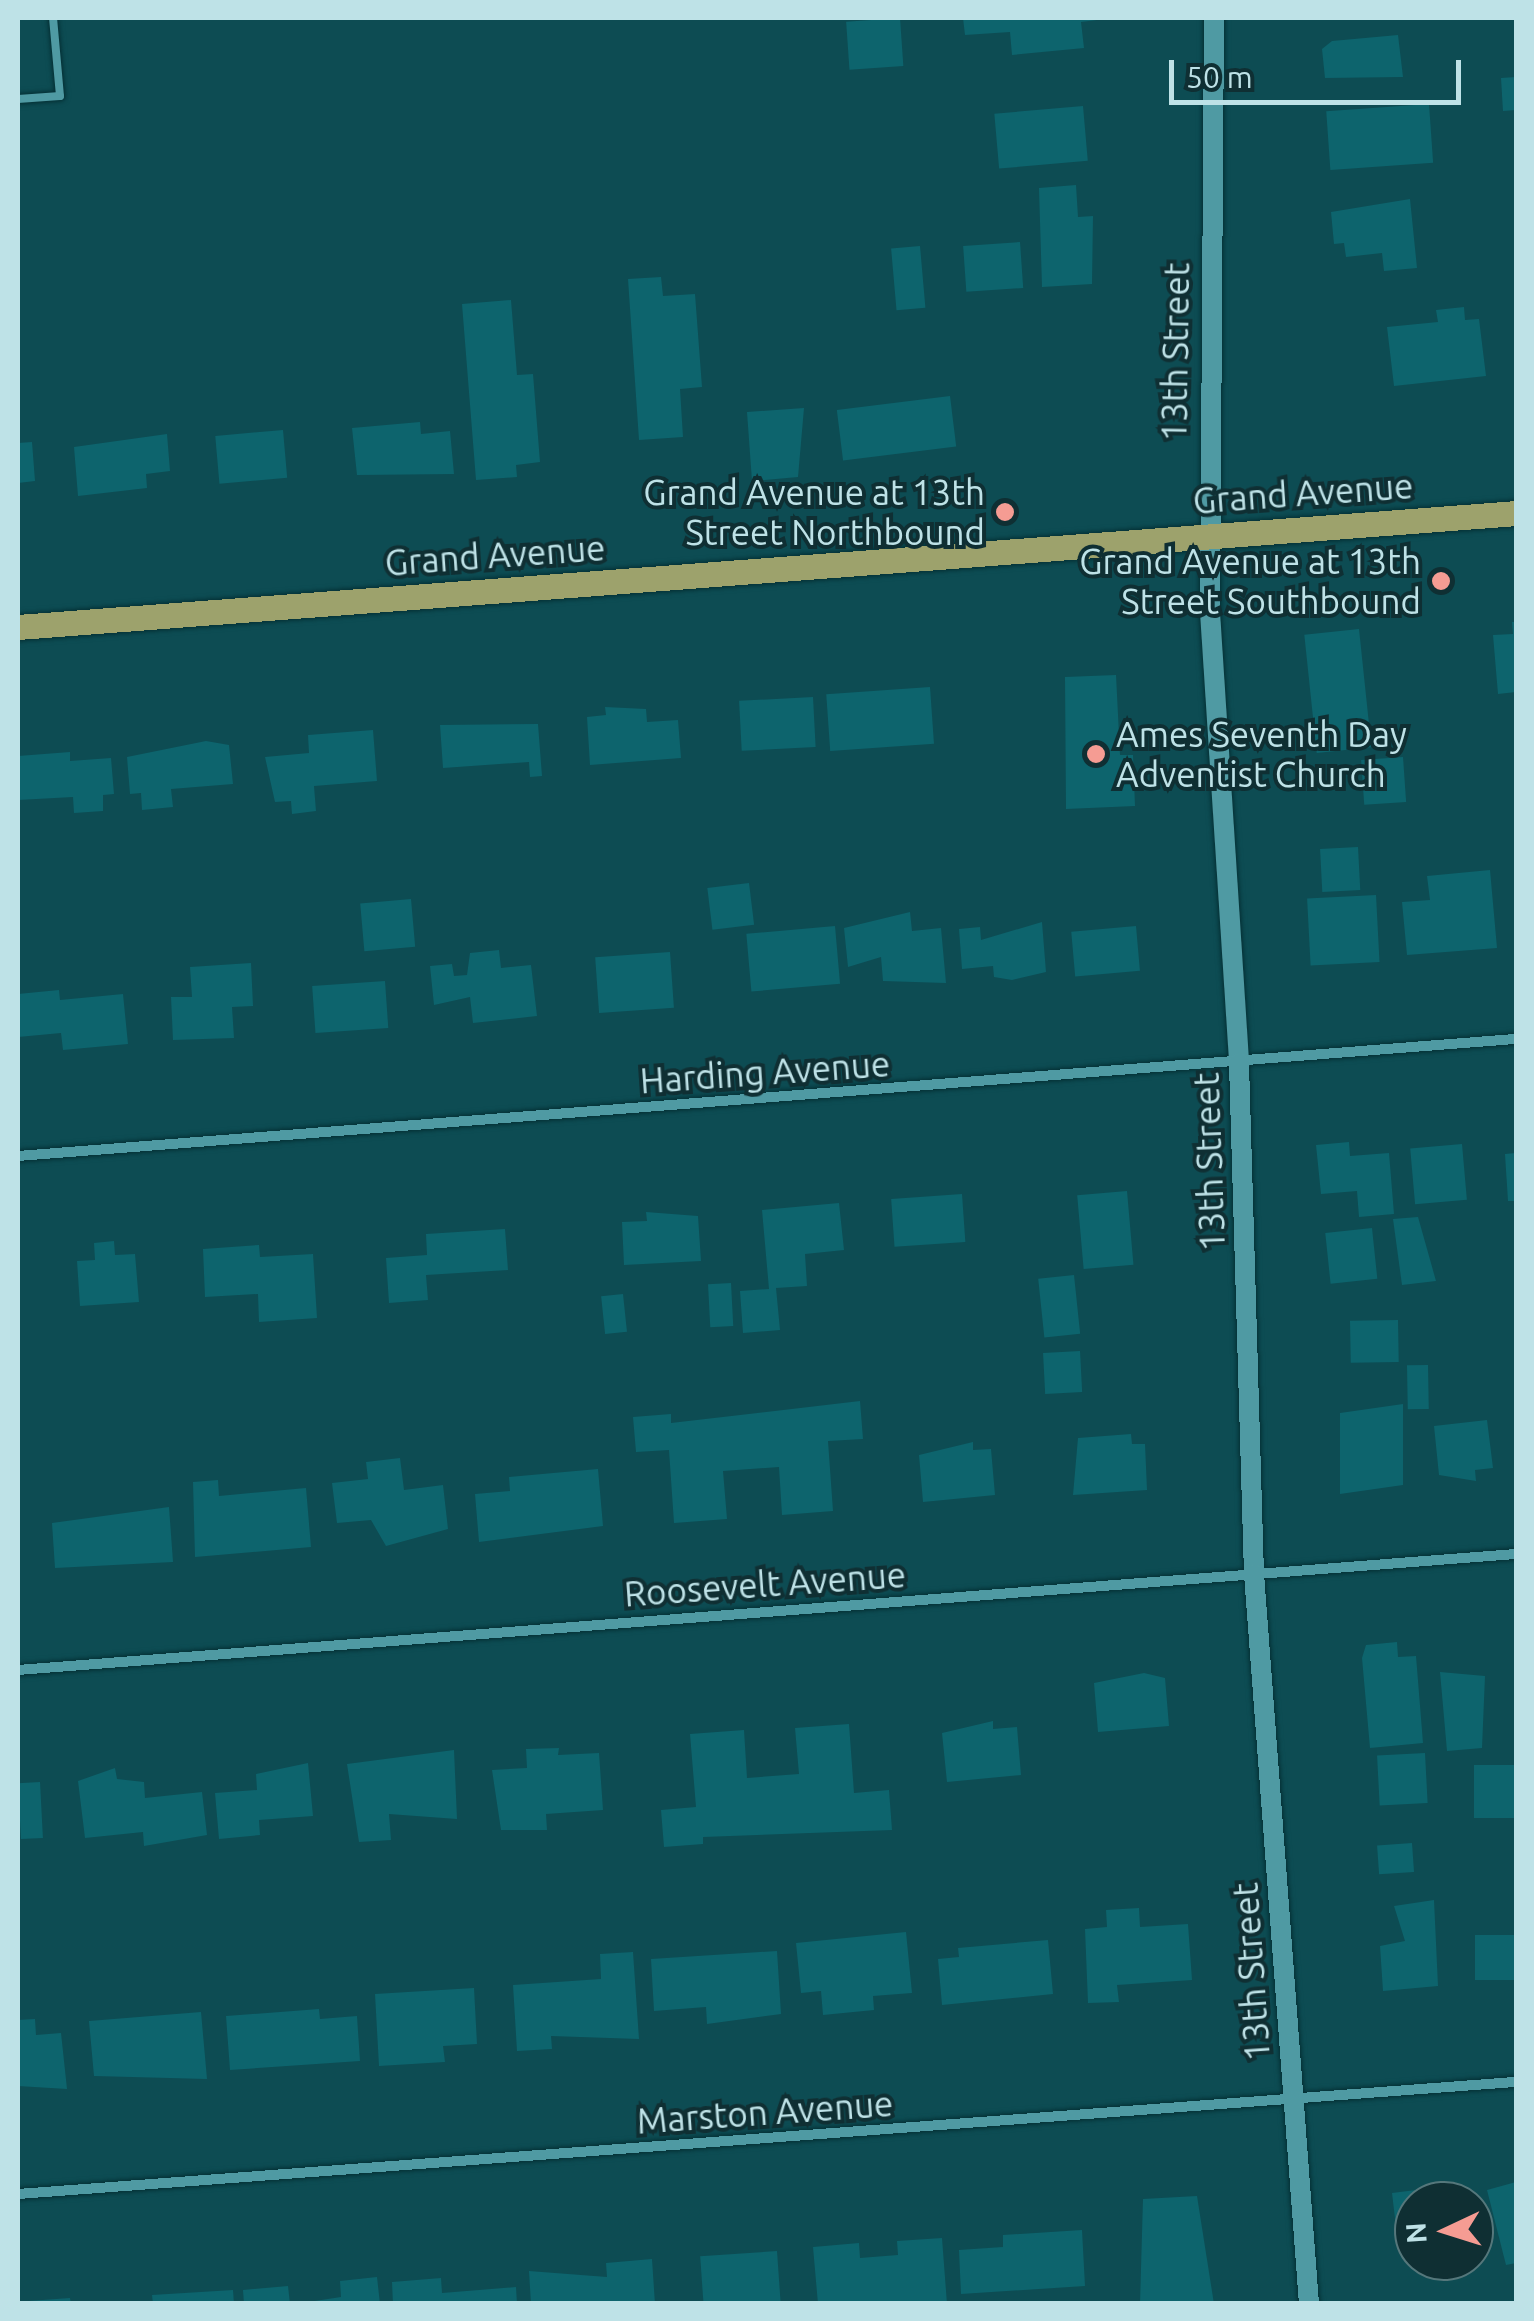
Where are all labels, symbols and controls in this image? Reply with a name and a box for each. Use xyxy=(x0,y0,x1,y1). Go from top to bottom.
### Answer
scale bar xyxy=(1174,40,1466,102)
text: 50 m xyxy=(1186,60,1253,94)
street label: 13th Street xyxy=(1152,262,1198,442)
street label: Grand Avenue xyxy=(1191,464,1415,522)
place label: Grand Avenue at 13th Street Northbound xyxy=(643,471,985,553)
marker: Grand Avenue at 13th Street Northbound xyxy=(994,501,1016,523)
street label: Grand Avenue xyxy=(383,526,607,584)
place label: Grand Avenue at 13th Street Southbound xyxy=(1079,540,1421,622)
marker: Grand Avenue at 13th Street Southbound xyxy=(1430,570,1452,592)
place label: Ames Seventh Day Adventist Church xyxy=(1116,713,1407,795)
marker: Ames Seventh Day Adventist Church xyxy=(1085,743,1107,765)
street label: Harding Avenue xyxy=(639,1042,891,1102)
street label: 13th Street xyxy=(1185,1072,1233,1252)
street label: Roosevelt Avenue xyxy=(623,1553,907,1615)
street label: 13th Street xyxy=(1224,1881,1278,2063)
street label: Marston Avenue xyxy=(635,2082,895,2142)
north arrow xyxy=(1394,2181,1494,2281)
text: N xyxy=(1399,2221,1432,2244)

